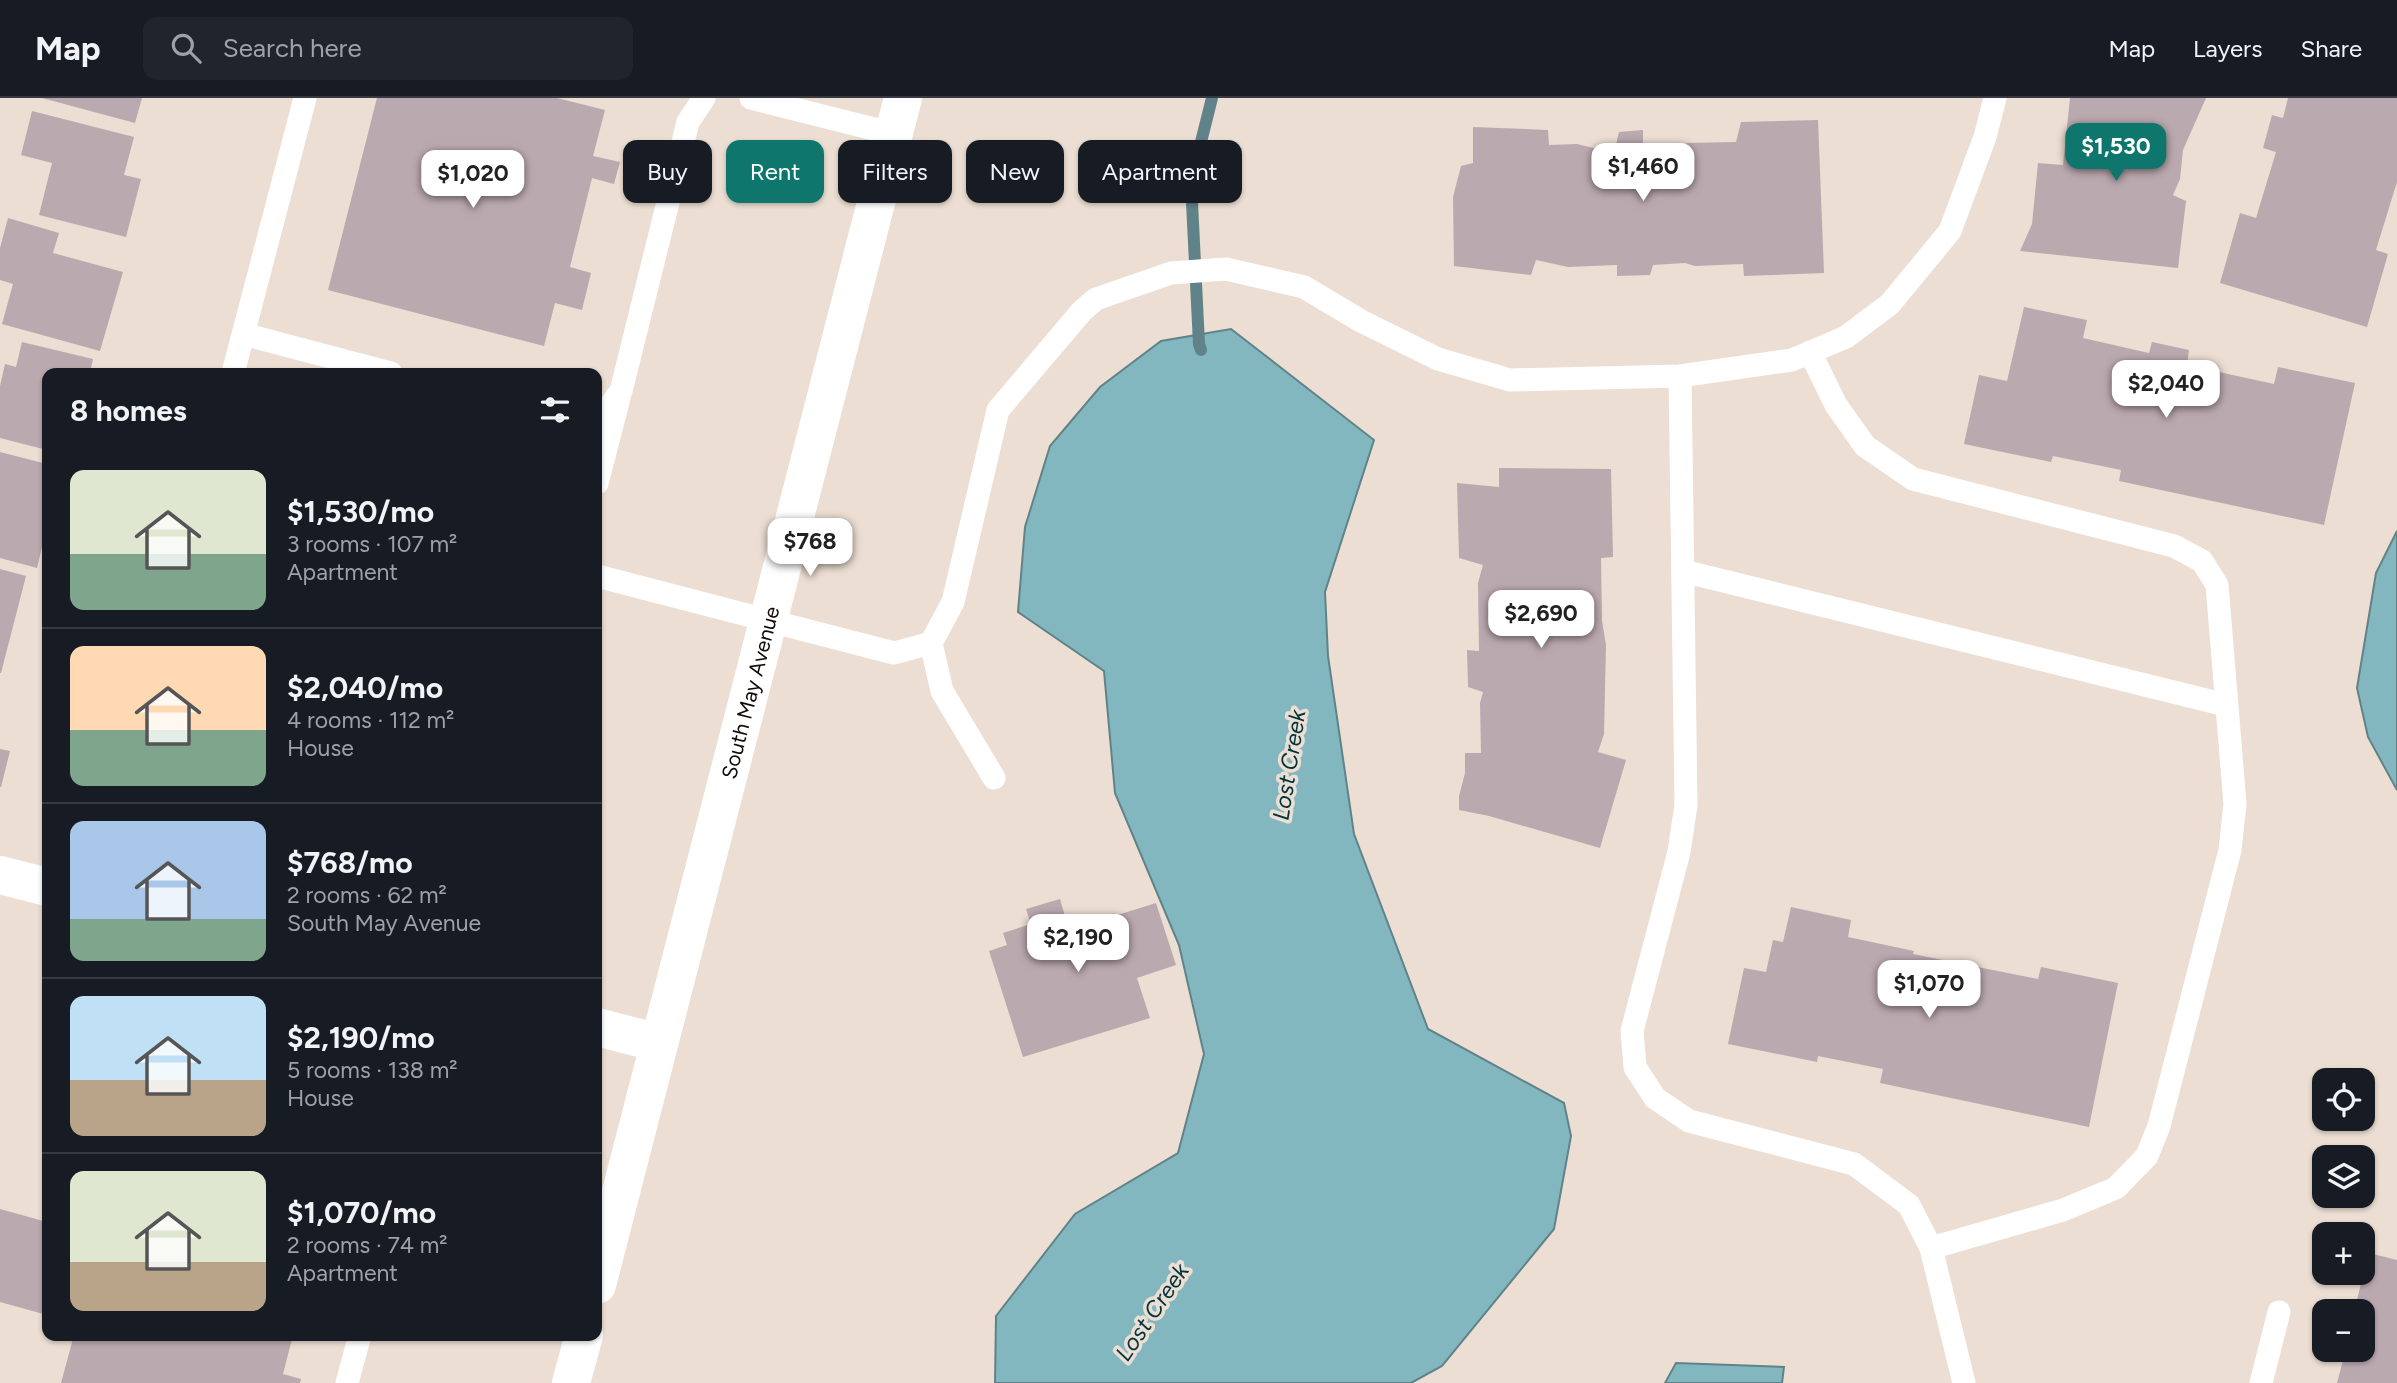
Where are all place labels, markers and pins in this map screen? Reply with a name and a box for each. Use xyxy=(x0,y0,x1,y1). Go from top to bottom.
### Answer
pin: $1,530 xyxy=(2059,123,2173,183)
pin: $1,460 xyxy=(1586,144,1700,203)
pin: $1,020 xyxy=(416,150,530,210)
pin: $2,040 xyxy=(2109,360,2223,420)
pin: $768 xyxy=(769,518,851,578)
pin: $2,690 xyxy=(1484,590,1598,650)
pin: $2,190 xyxy=(1021,914,1135,974)
pin: $1,070 xyxy=(1872,960,1986,1020)

